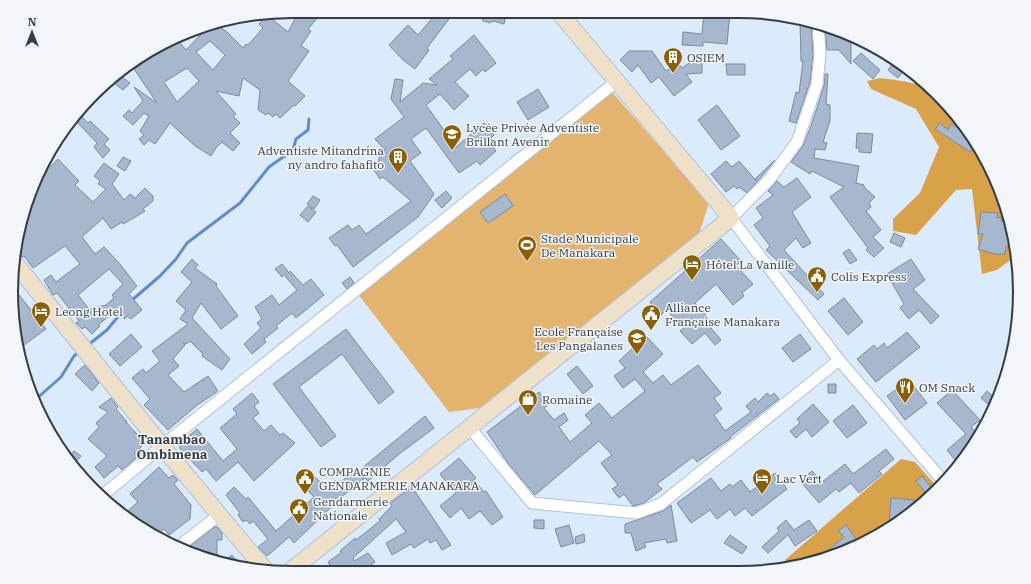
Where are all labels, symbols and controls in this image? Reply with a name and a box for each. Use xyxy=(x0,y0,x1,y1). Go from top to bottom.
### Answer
north arrow xyxy=(12,12,52,52)
text: N xyxy=(28,15,37,29)
building icon: OSIEM xyxy=(662,46,684,74)
place label: OSIEM xyxy=(687,50,725,65)
place label: Lycée Privée Adventiste Brillant Avenir xyxy=(466,120,600,149)
school or university icon: Lycée Privée Adventiste Brillant Avenir xyxy=(441,123,463,151)
place label: Adventiste Mitandrina ny andro fahafito xyxy=(258,143,384,172)
building icon: Adventiste Mitandrina ny andro fahafito xyxy=(387,146,409,174)
place label: Stade Municipale De Manakara xyxy=(541,231,639,260)
sports icon: Stade Municipale De Manakara xyxy=(516,234,538,262)
hotel icon: Hôtel La Vanille xyxy=(681,253,703,281)
place label: Hôtel La Vanille xyxy=(706,257,795,272)
public building icon: Colis Express xyxy=(806,265,828,293)
place label: Colis Express xyxy=(831,269,907,284)
hotel icon: Leong Hotel xyxy=(30,300,52,328)
place label: Alliance Française Manakara xyxy=(665,300,780,329)
public building icon: Alliance Française Manakara xyxy=(640,303,662,331)
place label: Leong Hotel xyxy=(55,304,123,319)
place label: Ecole Française Les Pangalanes xyxy=(534,324,623,353)
school or university icon: Ecole Française Les Pangalanes xyxy=(626,327,648,355)
restaurant icon: OM Snack xyxy=(894,376,916,404)
place label: OM Snack xyxy=(919,380,975,395)
shop icon: Romaine xyxy=(517,388,539,416)
place label: Romaine xyxy=(542,392,593,407)
district label: Tanambao Ombimena xyxy=(136,431,208,463)
place label: COMPAGNIE GENDARMERIE MANAKARA xyxy=(319,464,480,493)
public building icon: COMPAGNIE GENDARMERIE MANAKARA xyxy=(294,467,316,495)
hotel icon: Lac Vert xyxy=(751,467,773,495)
place label: Lac Vert xyxy=(776,471,822,486)
place label: Gendarmerie Nationale xyxy=(313,494,388,523)
public building icon: Gendarmerie Nationale xyxy=(288,497,310,525)

